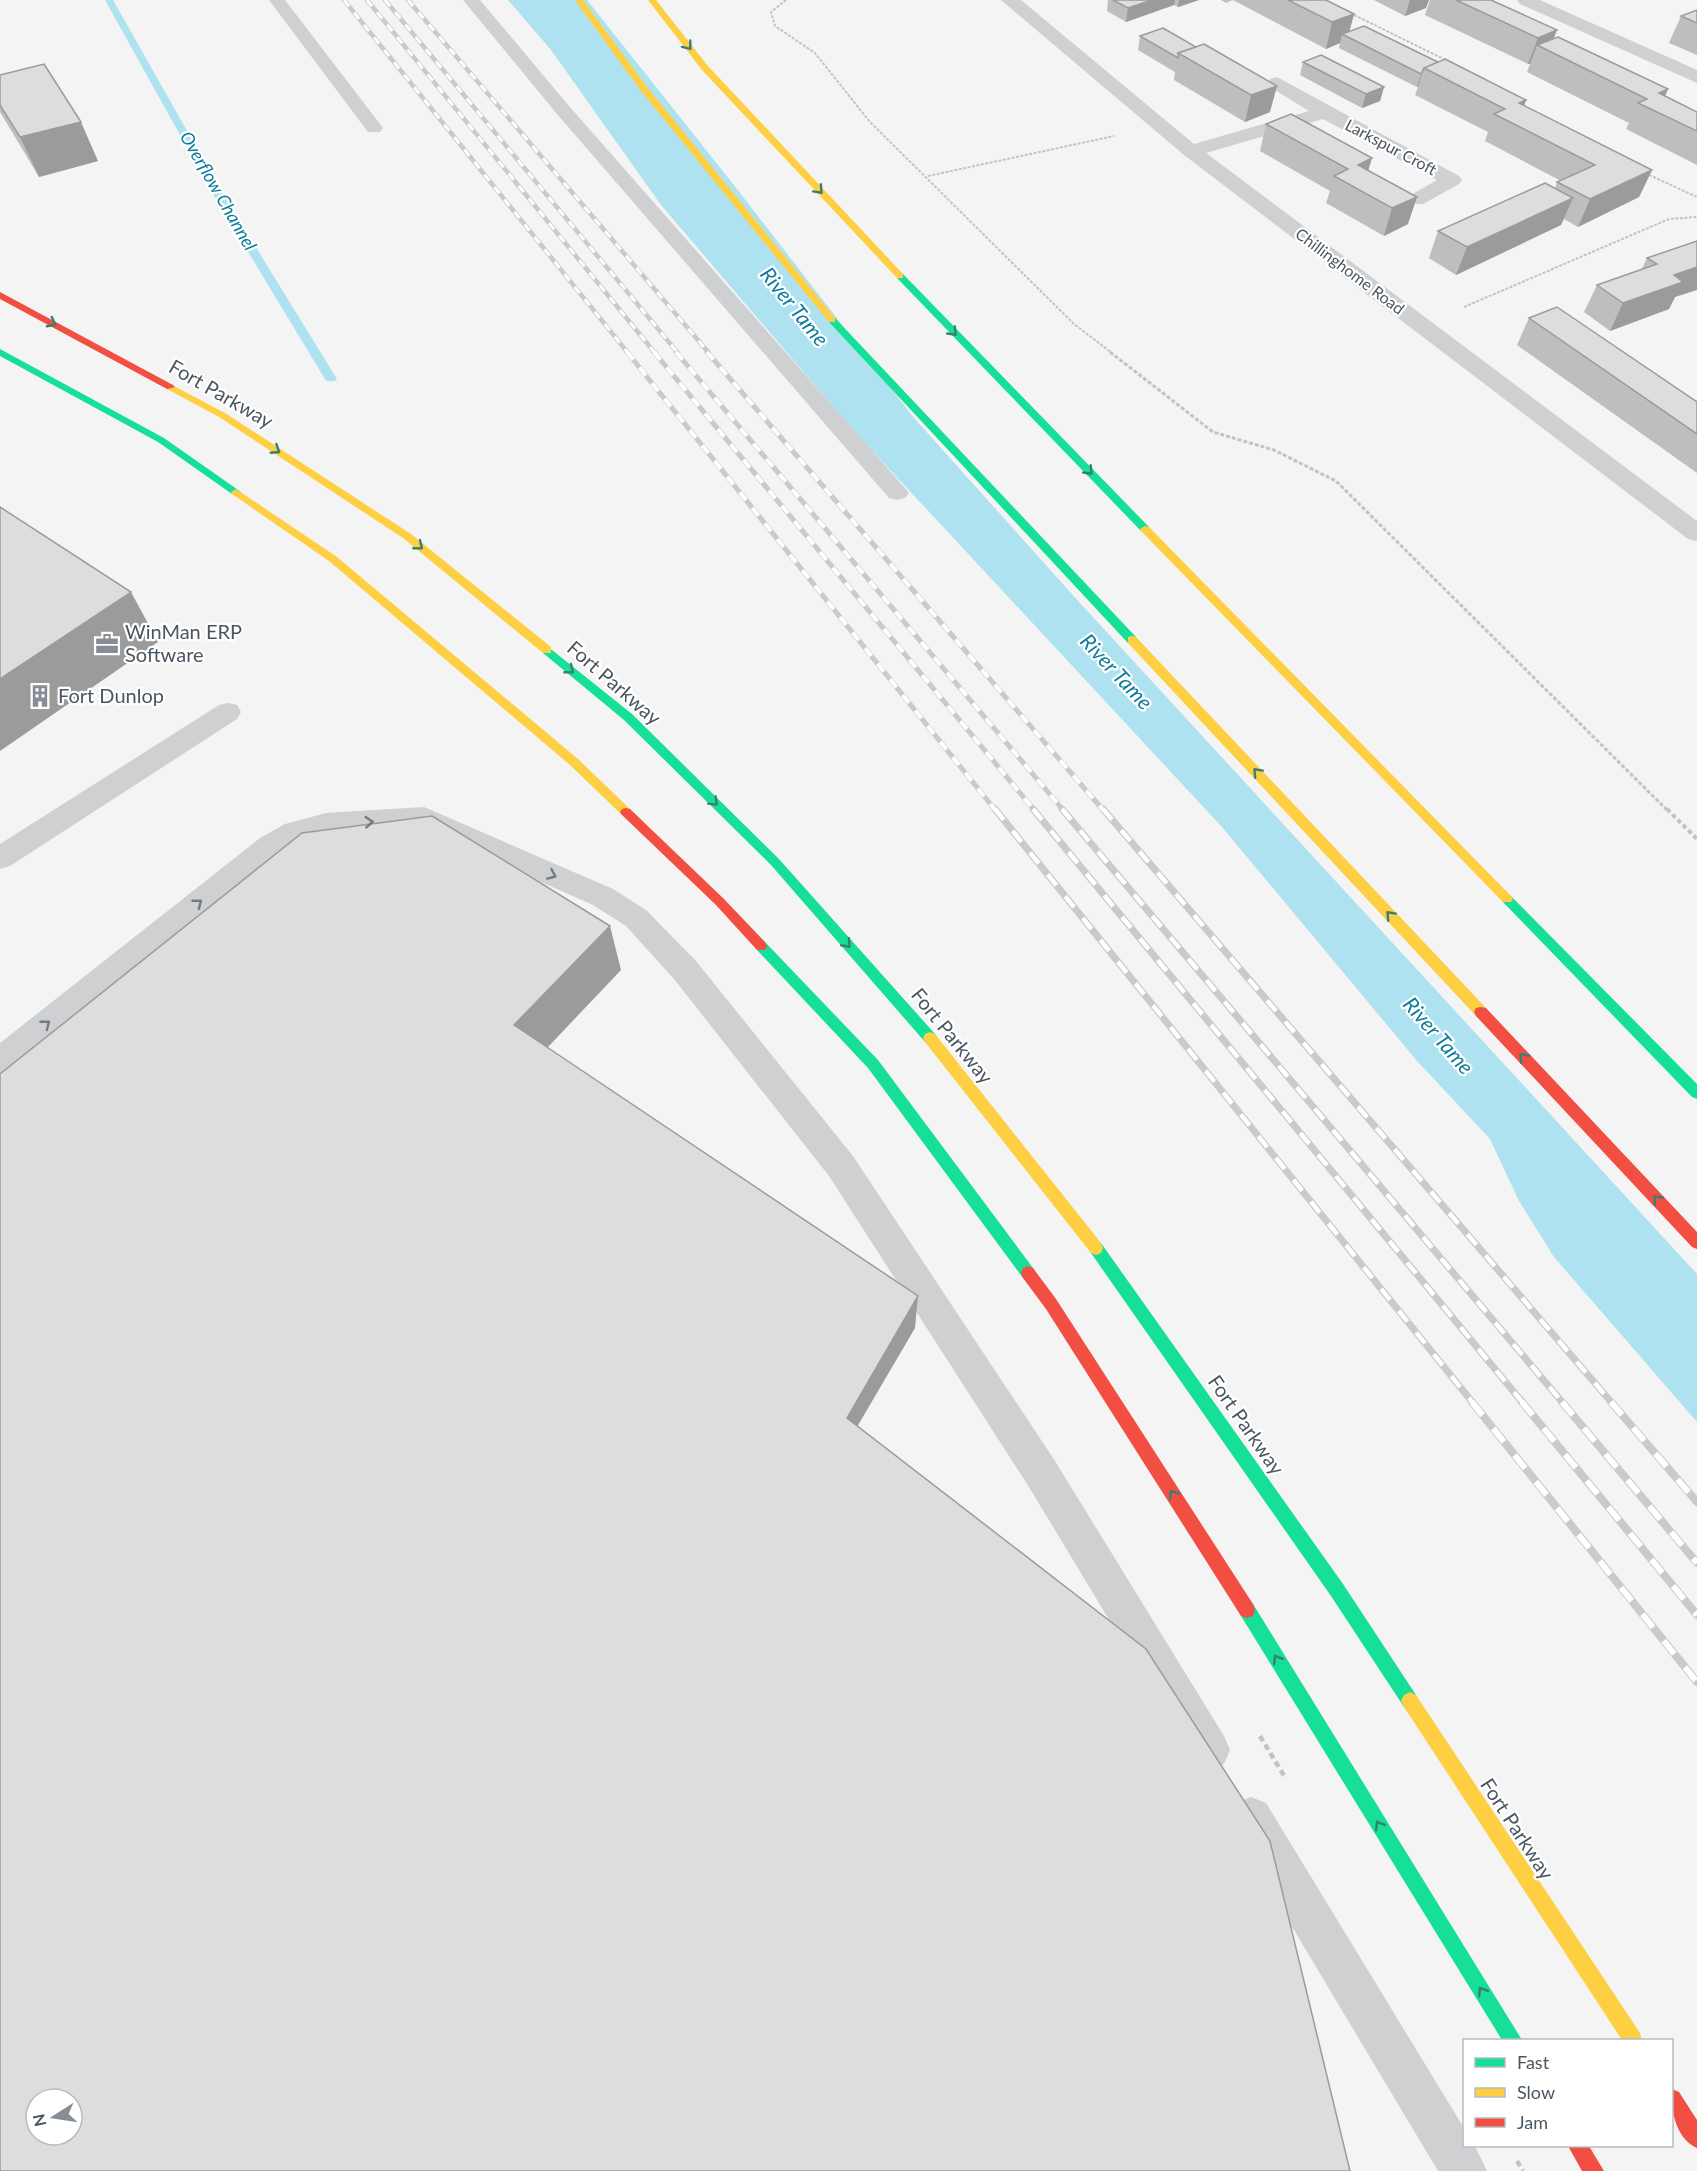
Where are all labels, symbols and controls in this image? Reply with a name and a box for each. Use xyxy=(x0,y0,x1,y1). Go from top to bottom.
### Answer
one-way arrow xyxy=(680,39,691,50)
street label: Larkspur Croft xyxy=(1342,115,1440,179)
water label: Overflow Channel xyxy=(176,127,262,254)
one-way arrow xyxy=(812,184,823,194)
street label: Chillinghome Road xyxy=(1292,224,1408,318)
water label: River Tame xyxy=(756,262,835,351)
one-way arrow xyxy=(45,316,56,327)
one-way arrow xyxy=(945,325,956,336)
street label: Fort Parkway xyxy=(165,354,278,433)
one-way arrow xyxy=(269,443,280,454)
one-way arrow xyxy=(1082,465,1093,475)
one-way arrow xyxy=(412,539,423,550)
place label: WinMan ERP Software xyxy=(125,619,242,666)
water label: River Tame xyxy=(1076,628,1158,714)
office icon: WinMan ERP Software xyxy=(94,631,120,657)
street label: Fort Parkway xyxy=(563,635,667,730)
one-way arrow xyxy=(563,663,574,674)
building icon: Fort Dunlop xyxy=(27,683,53,709)
place label: Fort Dunlop xyxy=(58,683,164,707)
one-way arrow xyxy=(1253,769,1264,780)
one-way arrow xyxy=(706,794,717,805)
one-way arrow xyxy=(365,815,374,828)
one-way arrow xyxy=(545,867,556,879)
one-way arrow xyxy=(192,899,203,910)
one-way arrow xyxy=(1386,911,1397,921)
one-way arrow xyxy=(840,937,851,948)
street label: Fort Parkway xyxy=(907,983,999,1089)
water label: River Tame xyxy=(1399,991,1480,1079)
one-way arrow xyxy=(39,1021,50,1032)
one-way arrow xyxy=(1520,1053,1531,1064)
one-way arrow xyxy=(1653,1195,1664,1206)
street label: Fort Parkway xyxy=(1204,1370,1290,1479)
one-way arrow xyxy=(1169,1490,1180,1501)
one-way arrow xyxy=(1272,1655,1284,1665)
street label: Fort Parkway xyxy=(1476,1773,1560,1884)
one-way arrow xyxy=(1375,1821,1387,1831)
one-way arrow xyxy=(1478,1987,1490,1997)
legend xyxy=(1463,2039,1673,2147)
text: Fast xyxy=(1517,2051,1550,2073)
text: Slow xyxy=(1517,2081,1555,2103)
north arrow xyxy=(24,2087,84,2147)
text: Jam xyxy=(1517,2111,1548,2133)
text: N xyxy=(28,2112,49,2128)

